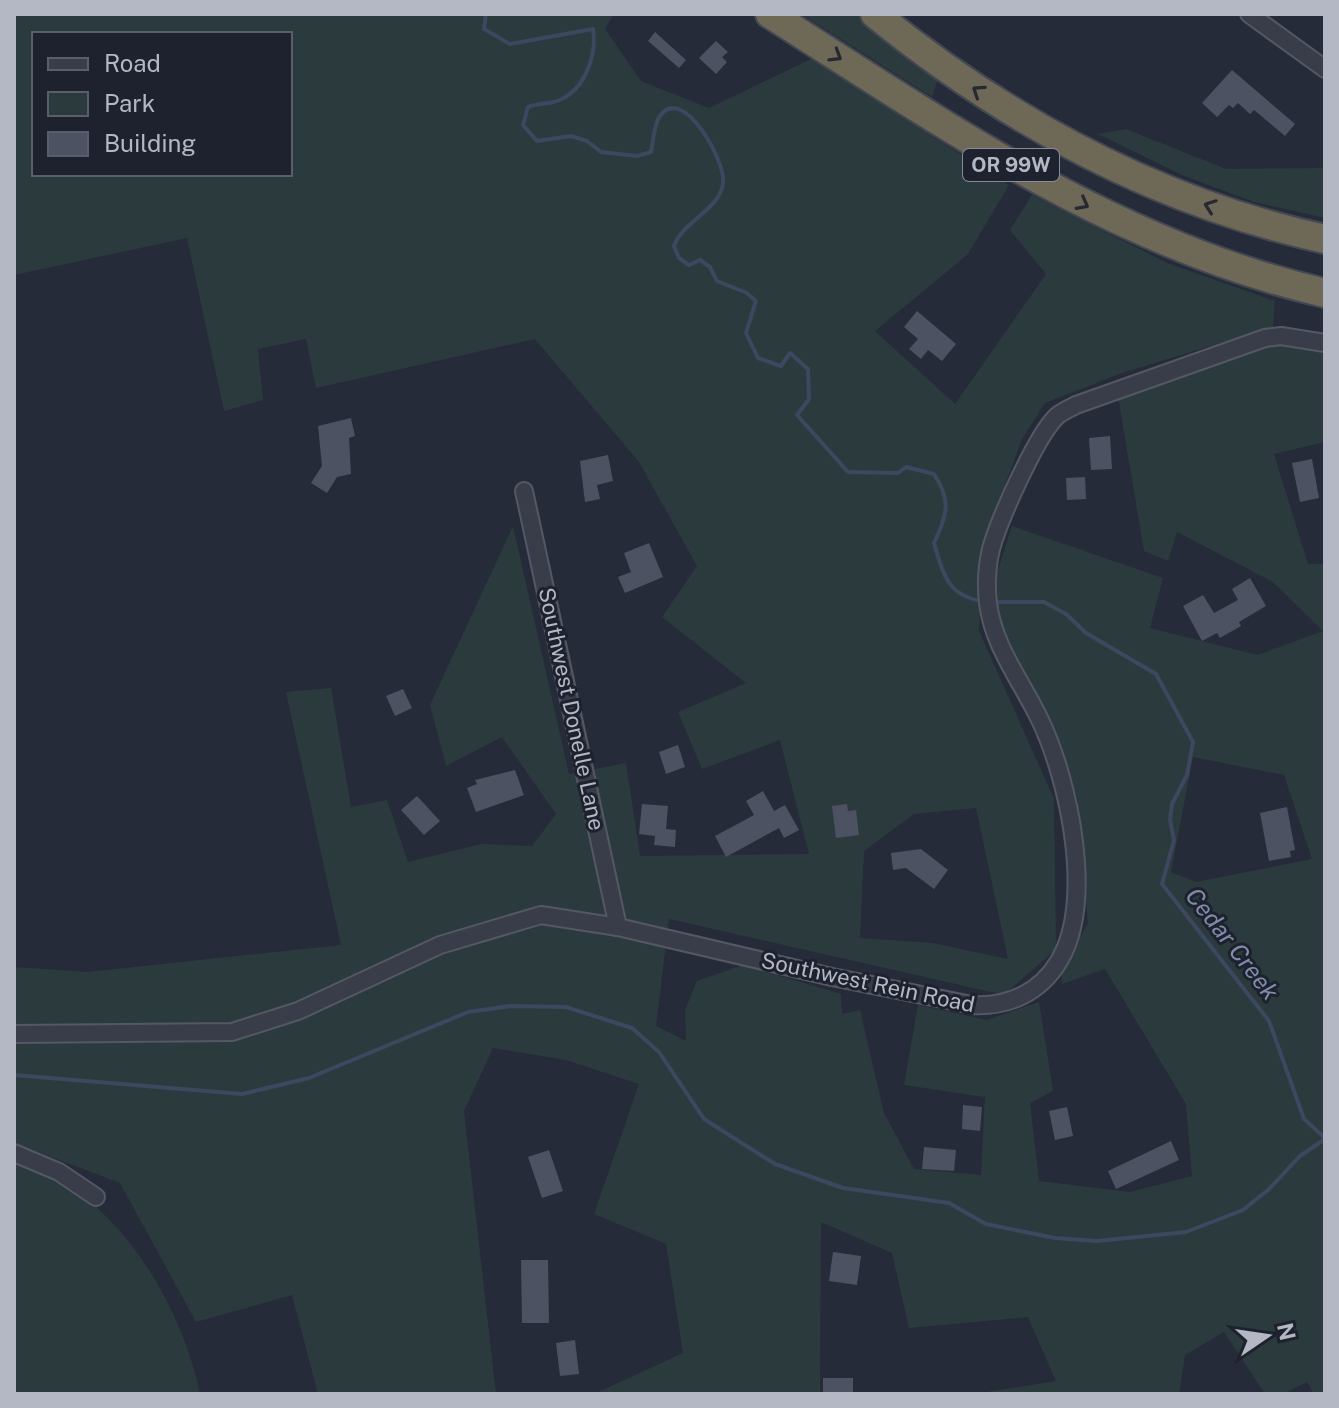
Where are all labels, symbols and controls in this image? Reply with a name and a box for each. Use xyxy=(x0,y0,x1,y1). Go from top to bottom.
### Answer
legend xyxy=(32,32,292,176)
one-way arrow xyxy=(827,46,842,61)
text: Road xyxy=(104,49,161,77)
one-way arrow xyxy=(972,86,986,101)
text: Park xyxy=(104,89,155,117)
text: Building xyxy=(104,129,196,157)
road number: OR 99W xyxy=(963,149,1059,181)
one-way arrow xyxy=(1074,194,1089,210)
one-way arrow xyxy=(1204,200,1218,216)
street label: Southwest Donelle Lane xyxy=(534,585,610,833)
water label: Cedar Creek xyxy=(1180,882,1285,1005)
street label: Southwest Rein Road xyxy=(759,947,977,1017)
north arrow xyxy=(1227,1296,1307,1376)
text: N xyxy=(1272,1320,1301,1343)

